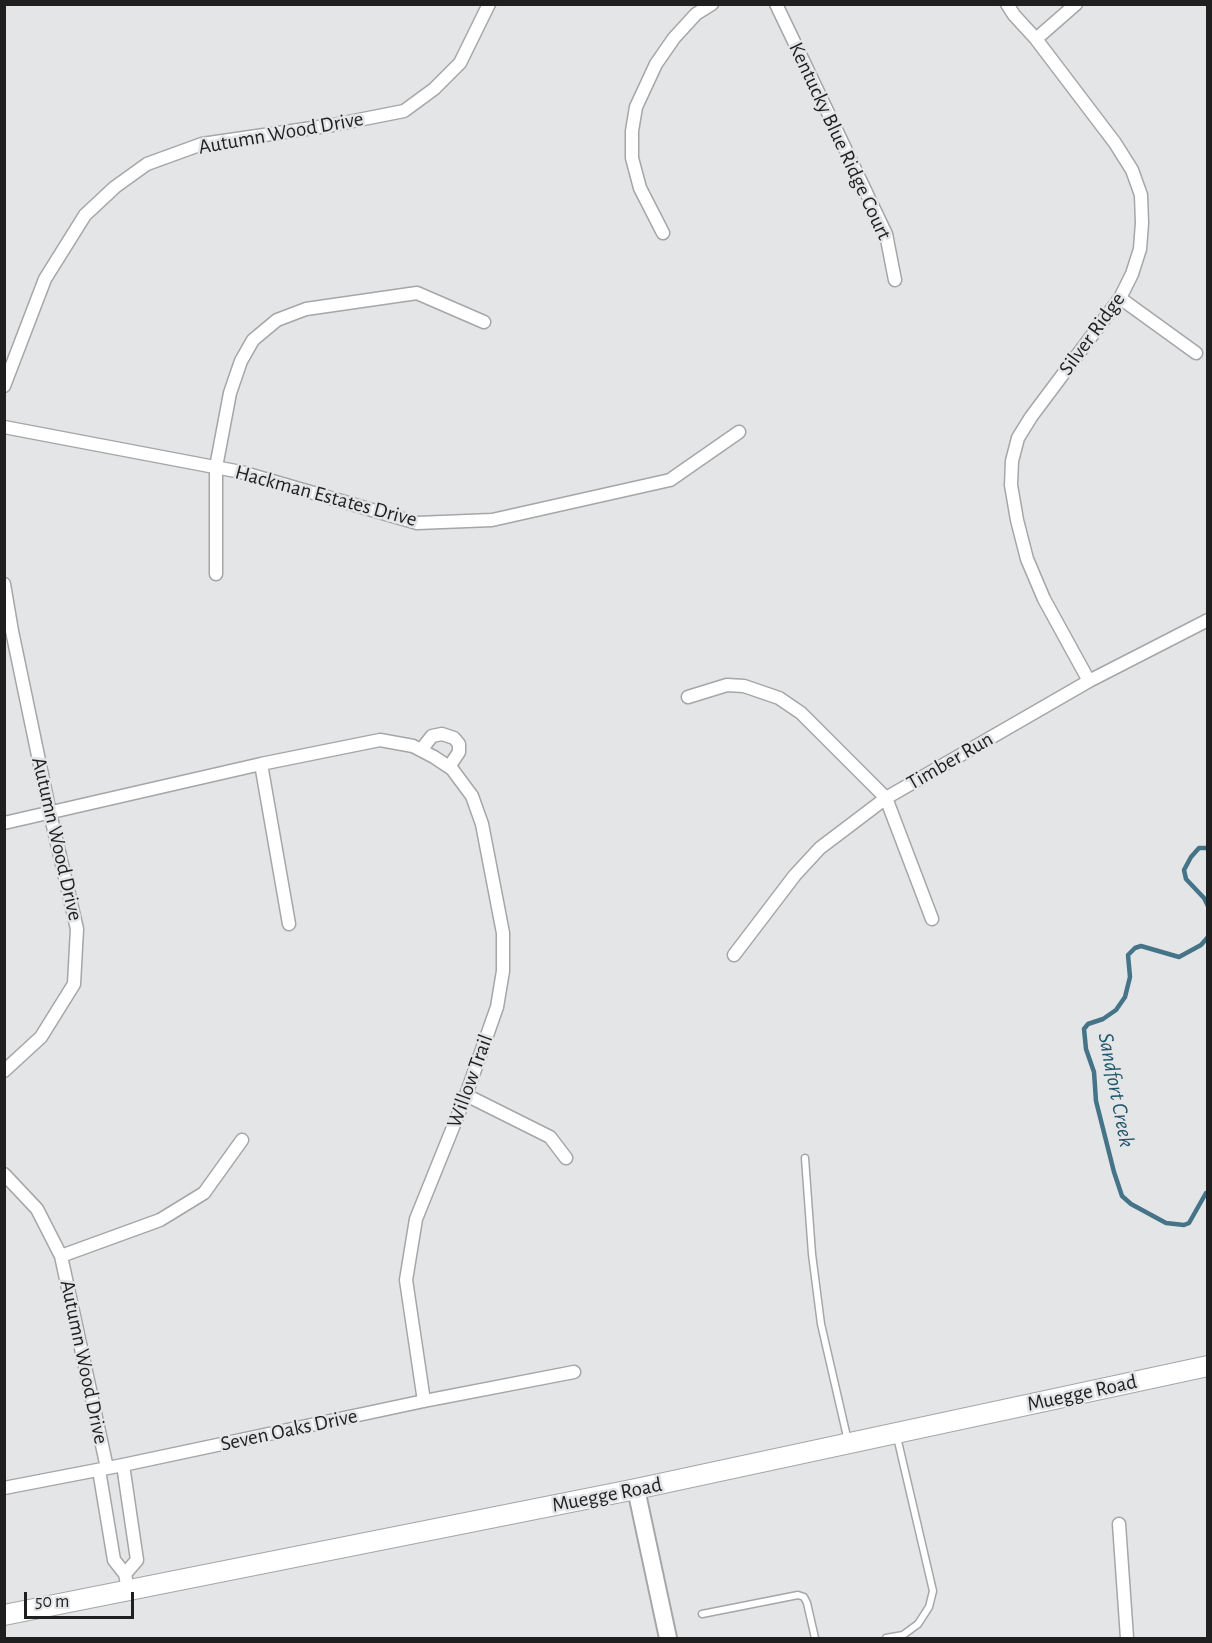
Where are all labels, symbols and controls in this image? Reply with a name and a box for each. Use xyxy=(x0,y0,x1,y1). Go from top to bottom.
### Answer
street label: Kentucky Blue Ridge Court xyxy=(783,38,897,244)
street label: Autumn Wood Drive xyxy=(197,106,365,160)
street label: Silver Ridge xyxy=(1054,288,1130,380)
street label: Hackman Estates Drive xyxy=(232,460,420,532)
street label: Timber Run xyxy=(902,726,998,796)
street label: Autumn Wood Drive xyxy=(26,755,88,923)
street label: Willow Trail xyxy=(442,1031,498,1131)
water label: Sandfort Creek xyxy=(1092,1031,1140,1149)
street label: Autumn Wood Drive xyxy=(54,1278,114,1446)
street label: Muegge Road xyxy=(1025,1369,1139,1417)
street label: Seven Oaks Drive xyxy=(218,1403,360,1457)
street label: Muegge Road xyxy=(550,1472,664,1518)
scale bar xyxy=(27,1580,136,1618)
text: 50 m xyxy=(35,1593,69,1611)

